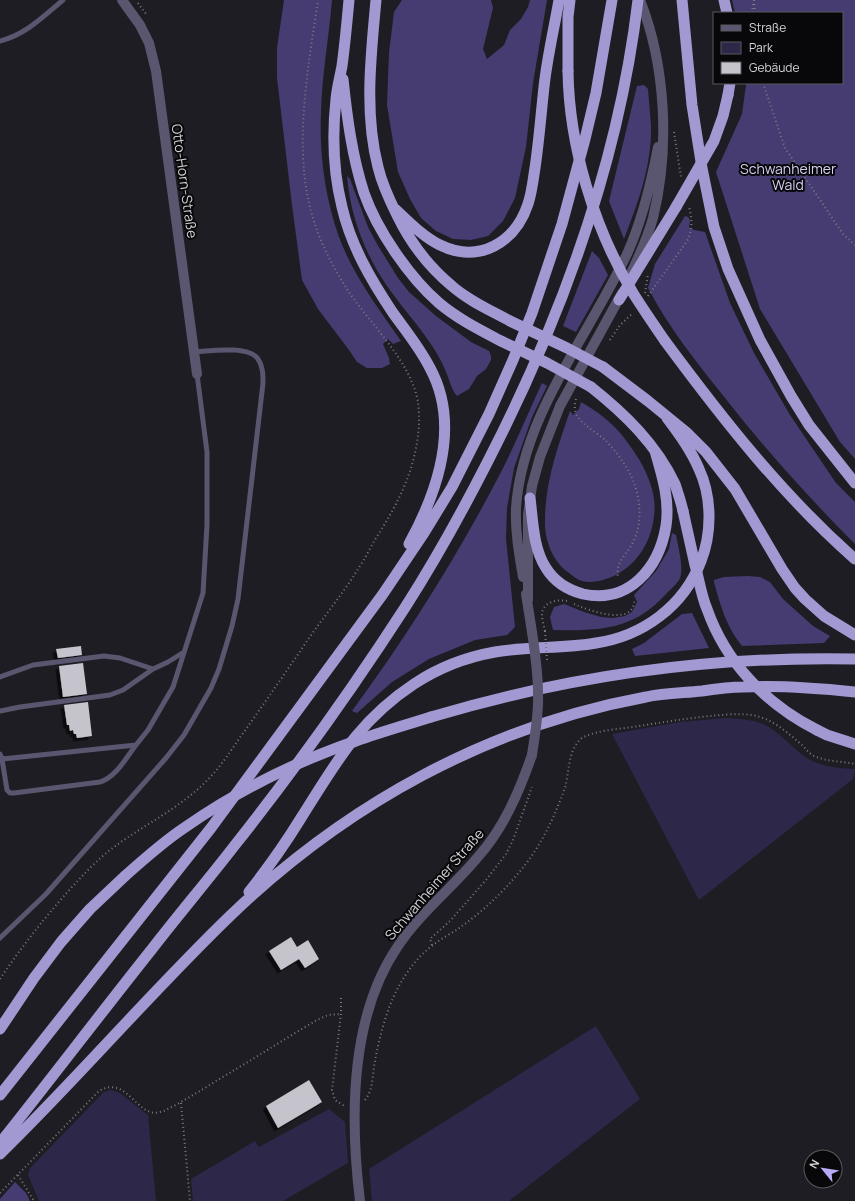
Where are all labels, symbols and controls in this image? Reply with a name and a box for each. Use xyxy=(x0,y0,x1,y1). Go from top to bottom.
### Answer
legend xyxy=(713,12,843,84)
text: Straße xyxy=(749,19,786,36)
text: Park xyxy=(749,39,774,56)
text: Gebäude xyxy=(749,59,800,76)
street label: Otto-Horn-Straße xyxy=(168,123,202,239)
park label: Schwanheimer Wald xyxy=(740,159,836,194)
street label: Schwanheimer Straße xyxy=(380,824,488,944)
north arrow xyxy=(803,1149,843,1189)
text: N xyxy=(805,1156,822,1171)

